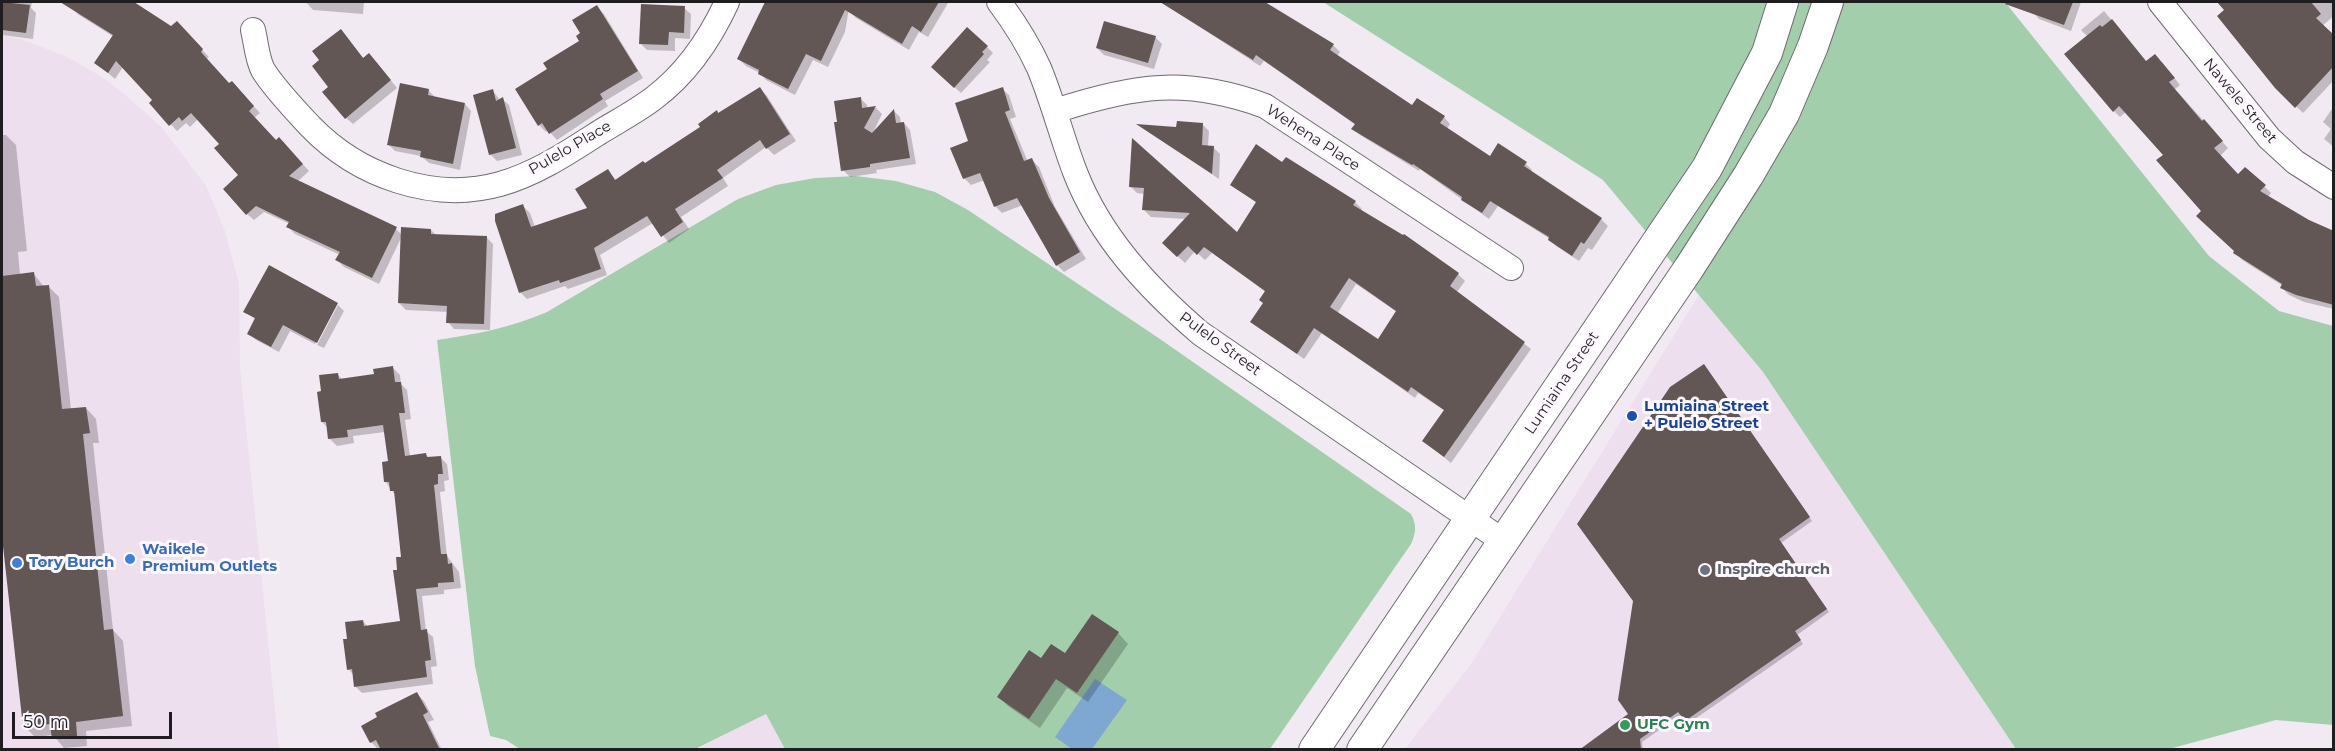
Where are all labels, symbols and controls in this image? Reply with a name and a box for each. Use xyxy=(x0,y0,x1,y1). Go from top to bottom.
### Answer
street label: Nawele Street xyxy=(2199,55,2281,147)
street label: Wehena Place xyxy=(1263,101,1363,175)
street label: Pulelo Place xyxy=(526,117,614,179)
street label: Pulelo Street xyxy=(1176,308,1264,380)
street label: Lumiaina Street xyxy=(1521,328,1603,438)
place label: Lumiaina Street + Pulelo Street xyxy=(1644,398,1769,433)
marker: Lumiaina Street + Pulelo Street xyxy=(1625,409,1639,423)
place label: Waikele Premium Outlets xyxy=(142,541,277,576)
marker: Waikele Premium Outlets xyxy=(123,552,137,566)
place label: Tory Burch xyxy=(29,554,114,572)
marker: Tory Burch xyxy=(10,556,24,570)
place label: Inspire church xyxy=(1717,561,1830,579)
marker: Inspire church xyxy=(1698,563,1712,577)
scale bar xyxy=(15,700,176,738)
text: 50 m xyxy=(23,711,69,733)
place label: UFC Gym xyxy=(1637,716,1710,734)
marker: UFC Gym xyxy=(1618,718,1632,732)

